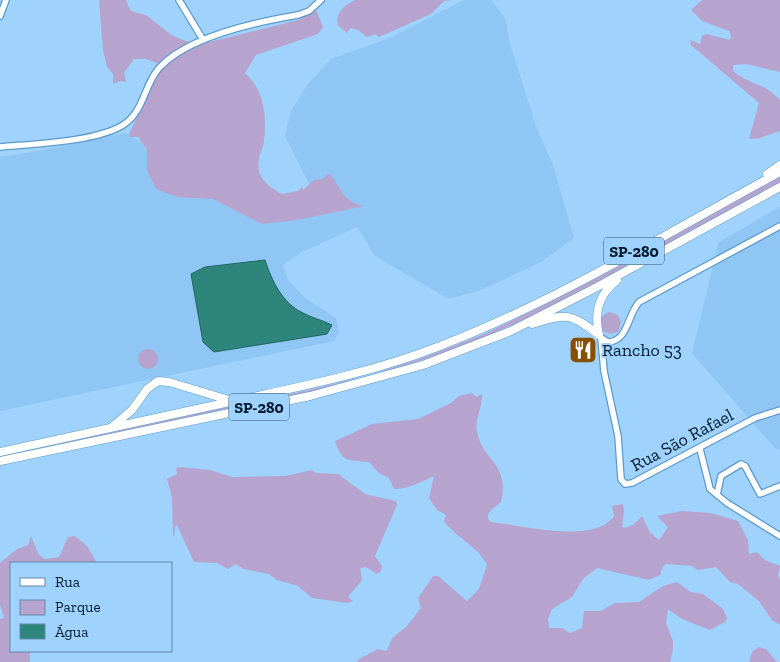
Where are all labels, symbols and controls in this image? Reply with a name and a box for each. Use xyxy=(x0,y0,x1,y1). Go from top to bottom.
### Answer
road number: SP-280 xyxy=(604,238,664,264)
restaurant icon: Rancho 53 xyxy=(568,335,598,365)
place label: Rancho 53 xyxy=(602,339,682,361)
road number: SP-280 xyxy=(229,394,289,421)
street label: Rua São Rafael xyxy=(627,404,737,476)
legend xyxy=(10,562,172,652)
text: Rua xyxy=(55,573,80,591)
text: Parque xyxy=(55,598,101,616)
text: Água xyxy=(55,623,88,641)

